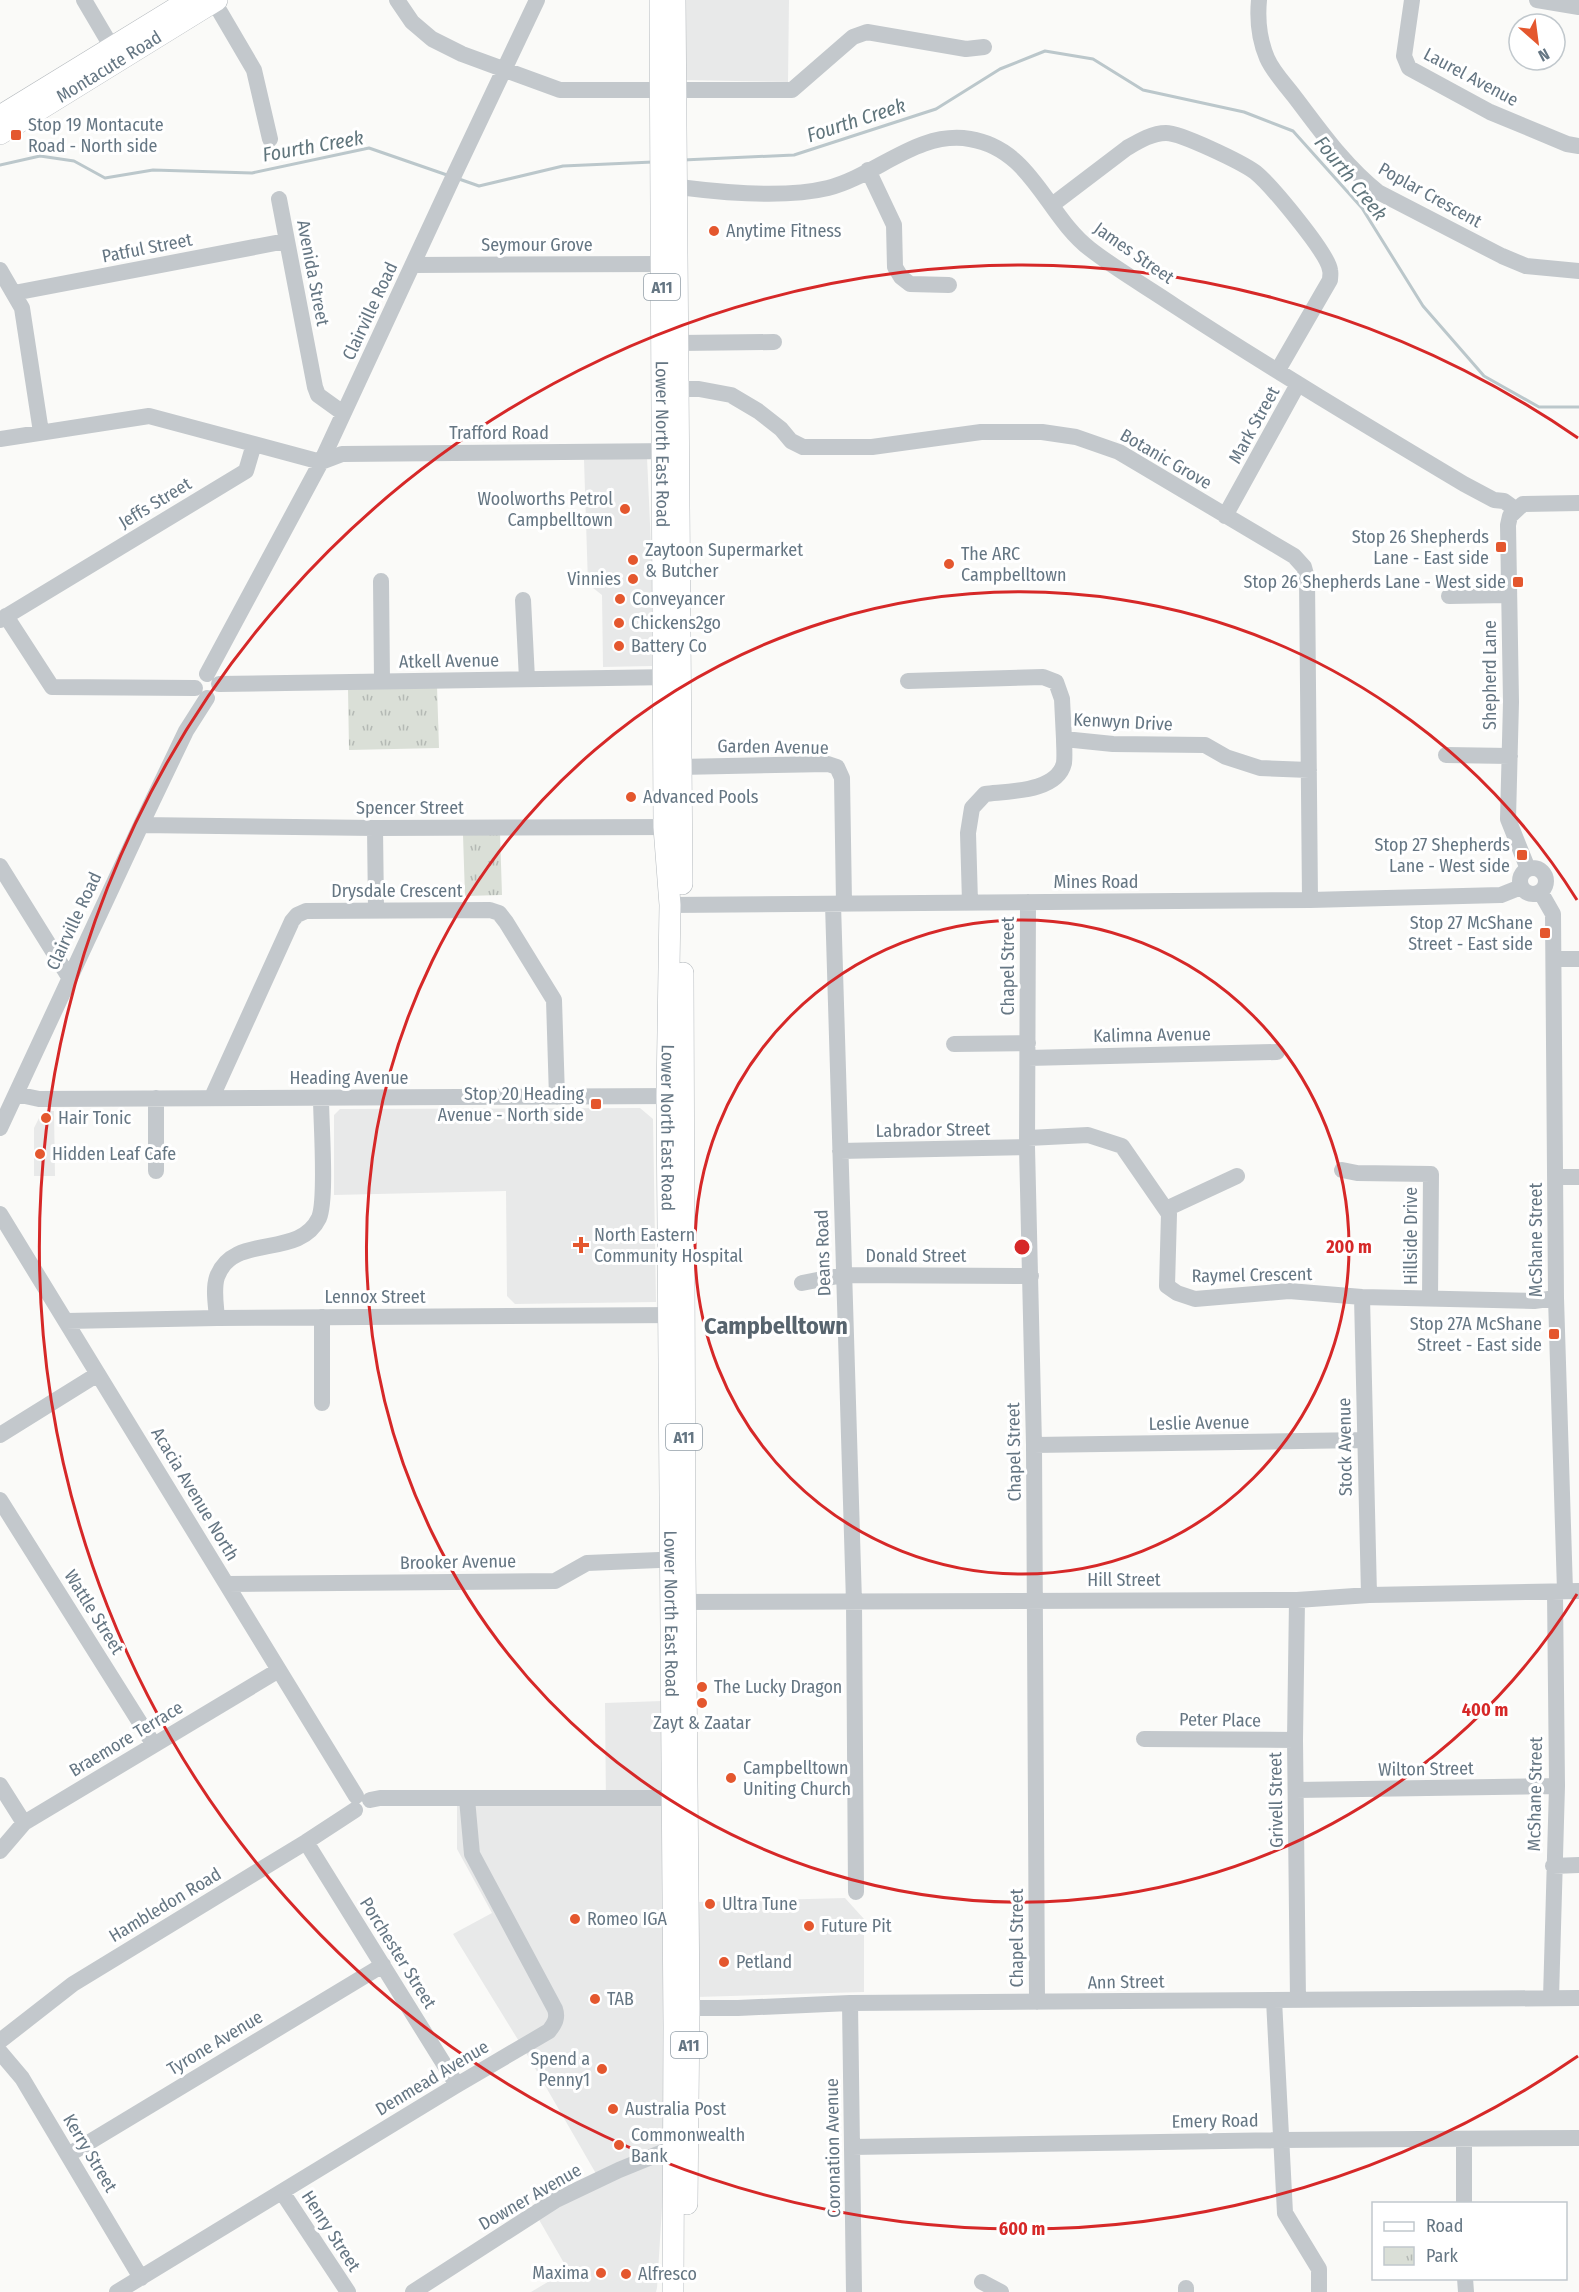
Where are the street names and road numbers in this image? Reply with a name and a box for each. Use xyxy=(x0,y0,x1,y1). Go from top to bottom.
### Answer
street label: Montacute Road xyxy=(52,26,166,107)
street label: Laurel Avenue xyxy=(1420,43,1522,111)
street label: Poplar Crescent xyxy=(1374,158,1486,232)
street label: James Street xyxy=(1090,217,1178,289)
street label: Avenida Street xyxy=(292,218,334,328)
street label: Patful Street xyxy=(100,228,194,268)
street label: Seymour Grove xyxy=(481,234,593,256)
street label: Clairville Road xyxy=(338,258,402,364)
road number: A11 xyxy=(644,274,680,300)
street label: Lower North East Road xyxy=(651,361,674,527)
street label: Mark Street xyxy=(1224,382,1284,467)
street label: Trafford Road xyxy=(449,422,549,444)
street label: Botanic Grove xyxy=(1116,424,1216,494)
street label: Jeffs Street xyxy=(115,473,195,533)
street label: Shepherd Lane xyxy=(1479,620,1501,730)
street label: Atkell Avenue xyxy=(399,649,499,673)
street label: Kenwyn Drive xyxy=(1073,708,1173,736)
street label: Garden Avenue xyxy=(717,735,829,759)
street label: Spencer Street xyxy=(356,797,464,819)
street label: Clairville Road xyxy=(42,868,106,974)
street label: Mines Road xyxy=(1054,871,1138,893)
street label: Drysdale Crescent xyxy=(331,880,463,902)
street label: Chapel Street xyxy=(997,916,1019,1015)
street label: Kalimna Avenue xyxy=(1093,1023,1211,1047)
street label: Lower North East Road xyxy=(656,1044,679,1211)
street label: Heading Avenue xyxy=(290,1067,409,1089)
street label: Labrador Street xyxy=(875,1118,991,1142)
street label: McShane Street xyxy=(1525,1183,1547,1297)
street label: Hillside Drive xyxy=(1400,1187,1422,1285)
street label: Deans Road xyxy=(810,1209,836,1297)
street label: Donald Street xyxy=(866,1245,967,1267)
street label: Raymel Crescent xyxy=(1191,1263,1313,1287)
street label: Lennox Street xyxy=(324,1286,426,1308)
street label: Stock Avenue xyxy=(1333,1398,1357,1496)
street label: Chapel Street xyxy=(1002,1402,1026,1502)
street label: Leslie Avenue xyxy=(1148,1411,1250,1435)
street label: Acacia Avenue North xyxy=(147,1423,243,1565)
road number: A11 xyxy=(666,1424,702,1450)
street label: Lower North East Road xyxy=(659,1530,683,1697)
street label: Brooker Avenue xyxy=(400,1550,516,1574)
street label: Wattle Street xyxy=(59,1566,129,1658)
street label: Hill Street xyxy=(1087,1569,1161,1591)
street label: Braemore Terrace xyxy=(65,1696,187,1782)
street label: Peter Place xyxy=(1179,1708,1261,1732)
street label: McShane Street xyxy=(1523,1736,1547,1851)
street label: Grivell Street xyxy=(1264,1752,1288,1848)
street label: Wilton Street xyxy=(1378,1757,1474,1781)
street label: Hambledon Road xyxy=(105,1863,225,1947)
street label: Chapel Street xyxy=(1006,1888,1028,1987)
street label: Porchester Street xyxy=(355,1893,441,2013)
street label: Ann Street xyxy=(1087,1970,1165,1994)
street label: Tyrone Avenue xyxy=(163,2006,267,2080)
road number: A11 xyxy=(671,2032,707,2058)
street label: Denmead Avenue xyxy=(371,2036,493,2120)
street label: Coronation Avenue xyxy=(821,2078,845,2218)
street label: Emery Road xyxy=(1171,2109,1259,2133)
street label: Kerry Street xyxy=(58,2110,122,2196)
street label: Downer Avenue xyxy=(475,2159,585,2235)
street label: Henry Street xyxy=(297,2186,365,2276)

